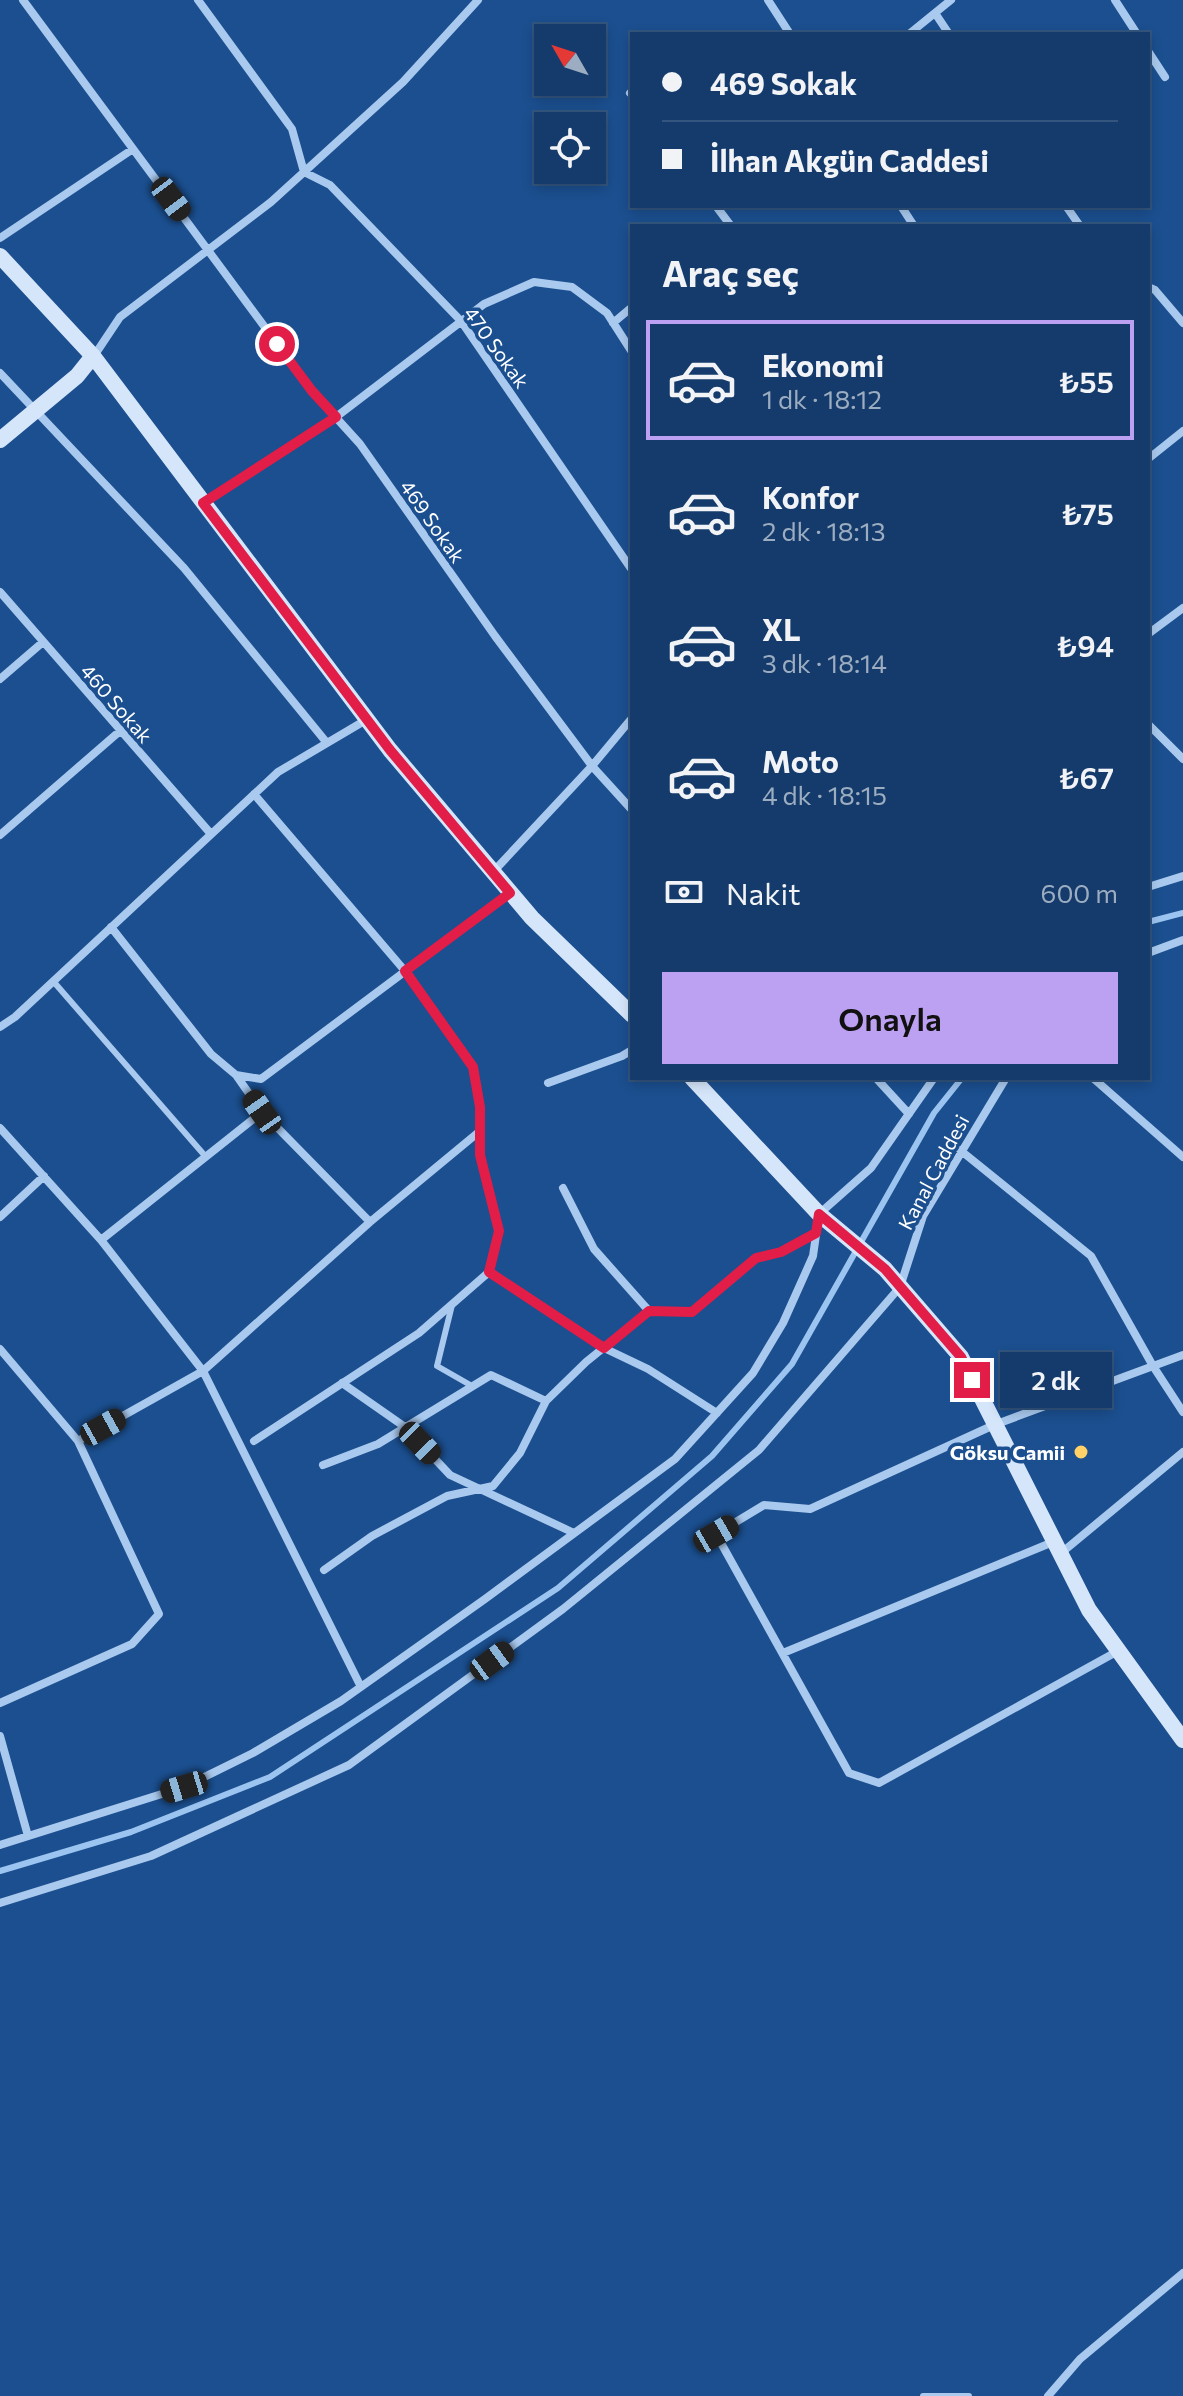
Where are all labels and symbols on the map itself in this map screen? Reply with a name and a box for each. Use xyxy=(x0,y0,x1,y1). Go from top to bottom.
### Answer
north arrow xyxy=(534,24,606,96)
car xyxy=(147,173,195,225)
street label: 470 Sokak xyxy=(459,302,535,393)
route start xyxy=(259,326,295,362)
street label: 469 Sokak xyxy=(396,475,470,567)
street label: 460 Sokak xyxy=(76,659,158,748)
car xyxy=(238,1085,286,1139)
street label: Kanal Caddesi xyxy=(893,1110,973,1234)
callout: 2 dk xyxy=(1000,1352,1112,1408)
route end xyxy=(954,1362,990,1398)
car xyxy=(76,1405,130,1449)
car xyxy=(395,1417,445,1469)
place label: Göksu Camii xyxy=(950,1440,1065,1464)
marker: Göksu Camii xyxy=(1072,1443,1090,1461)
car xyxy=(689,1512,743,1556)
car xyxy=(466,1637,518,1685)
car xyxy=(158,1769,210,1805)

